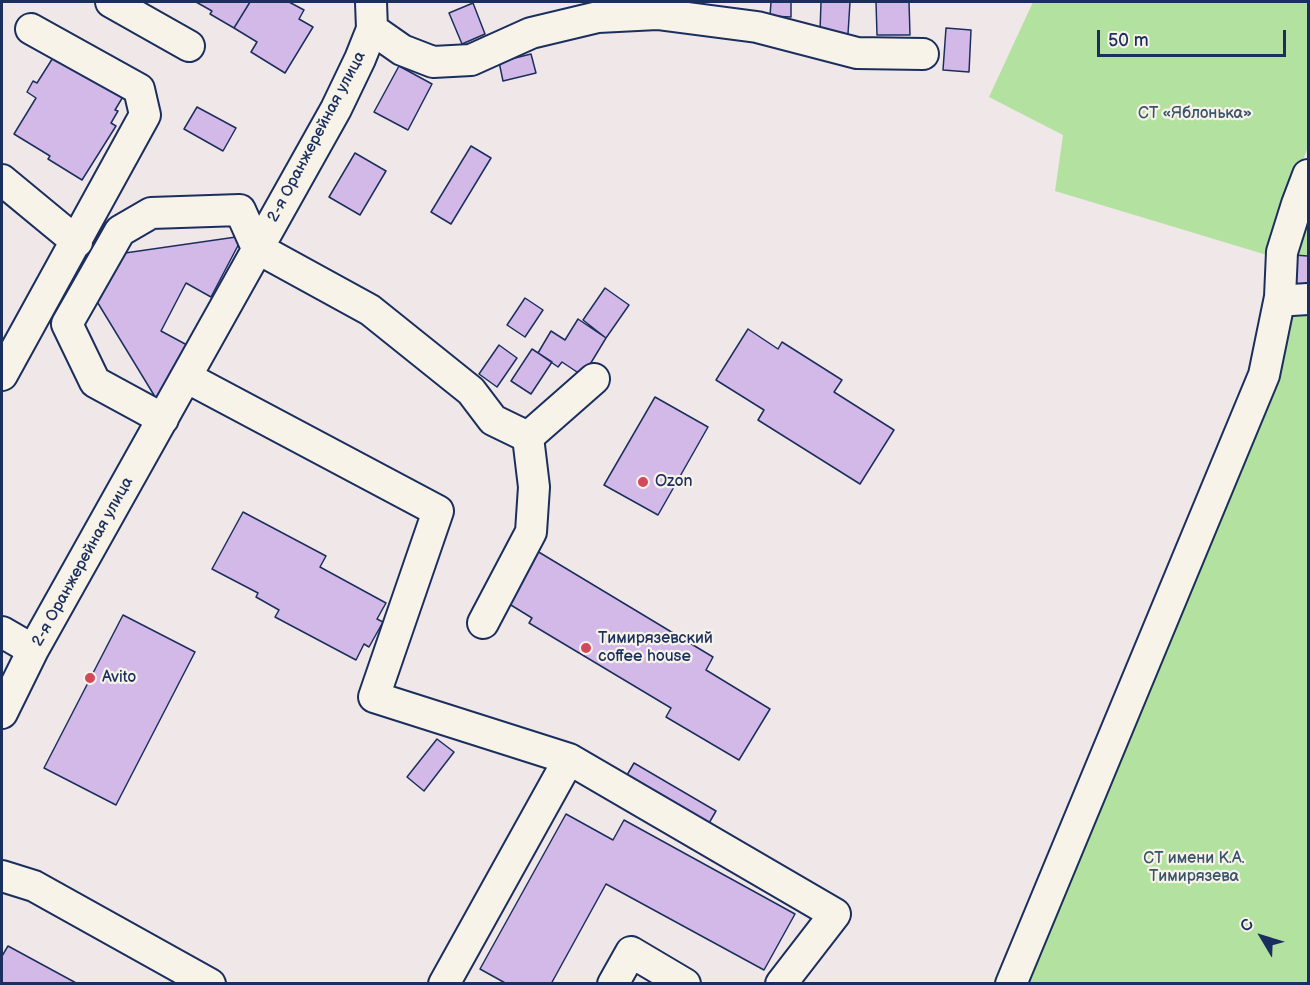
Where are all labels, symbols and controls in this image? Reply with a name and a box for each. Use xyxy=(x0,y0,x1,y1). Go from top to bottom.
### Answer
scale bar xyxy=(1100,18,1289,56)
text: 50 m xyxy=(1108,30,1149,51)
street label: 2-я Оранжерейная улица xyxy=(264,48,370,226)
park label: СТ «Яблонька» xyxy=(1138,104,1252,124)
place label: Ozon xyxy=(655,472,693,492)
street label: 2-я Оранжерейная улица xyxy=(28,474,138,650)
marker: Ozon xyxy=(636,475,650,489)
place label: Тимирязевский coffee house xyxy=(598,629,713,667)
marker: Тимирязевский coffee house xyxy=(579,641,593,655)
place label: Avito xyxy=(102,668,136,688)
marker: Avito xyxy=(83,671,97,685)
park label: СТ имени К.А. Тимирязева xyxy=(1143,849,1245,887)
north arrow xyxy=(1232,907,1292,967)
text: С xyxy=(1237,915,1258,936)

